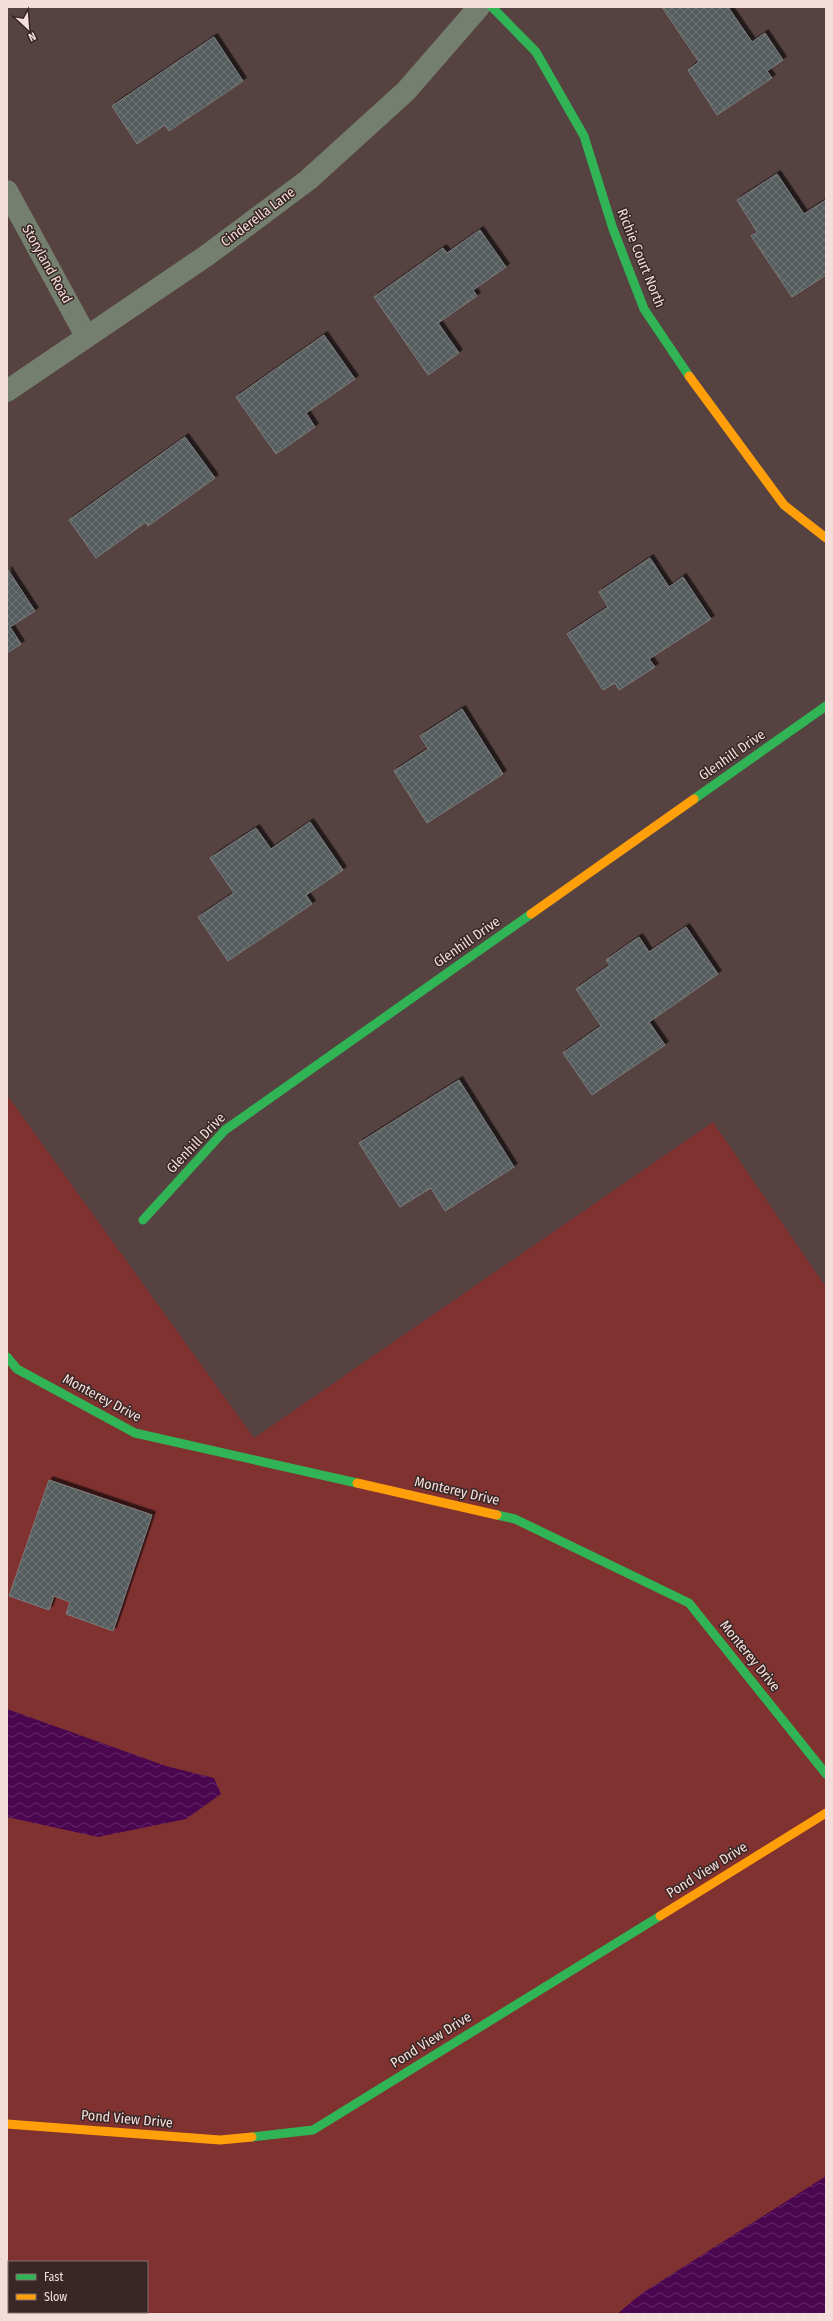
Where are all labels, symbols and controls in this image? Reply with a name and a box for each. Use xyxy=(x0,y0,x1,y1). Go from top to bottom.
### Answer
north arrow xyxy=(8,8,48,48)
text: N xyxy=(26,29,38,44)
street label: Cinderella Lane xyxy=(218,184,299,250)
street label: Richie Court North xyxy=(613,206,669,310)
street label: Storyland Road xyxy=(18,222,76,306)
street label: Glenhill Drive xyxy=(696,726,769,784)
street label: Glenhill Drive xyxy=(431,913,504,971)
street label: Glenhill Drive xyxy=(163,1109,229,1177)
street label: Monterey Drive xyxy=(60,1370,144,1426)
street label: Monterey Drive xyxy=(413,1473,501,1509)
street label: Monterey Drive xyxy=(716,1617,784,1695)
street label: Pond View Drive xyxy=(663,1838,751,1902)
street label: Pond View Drive xyxy=(387,2008,475,2072)
street label: Pond View Drive xyxy=(80,2107,174,2131)
legend xyxy=(8,2261,148,2313)
text: Fast xyxy=(44,2270,63,2284)
text: Slow xyxy=(44,2290,67,2304)

